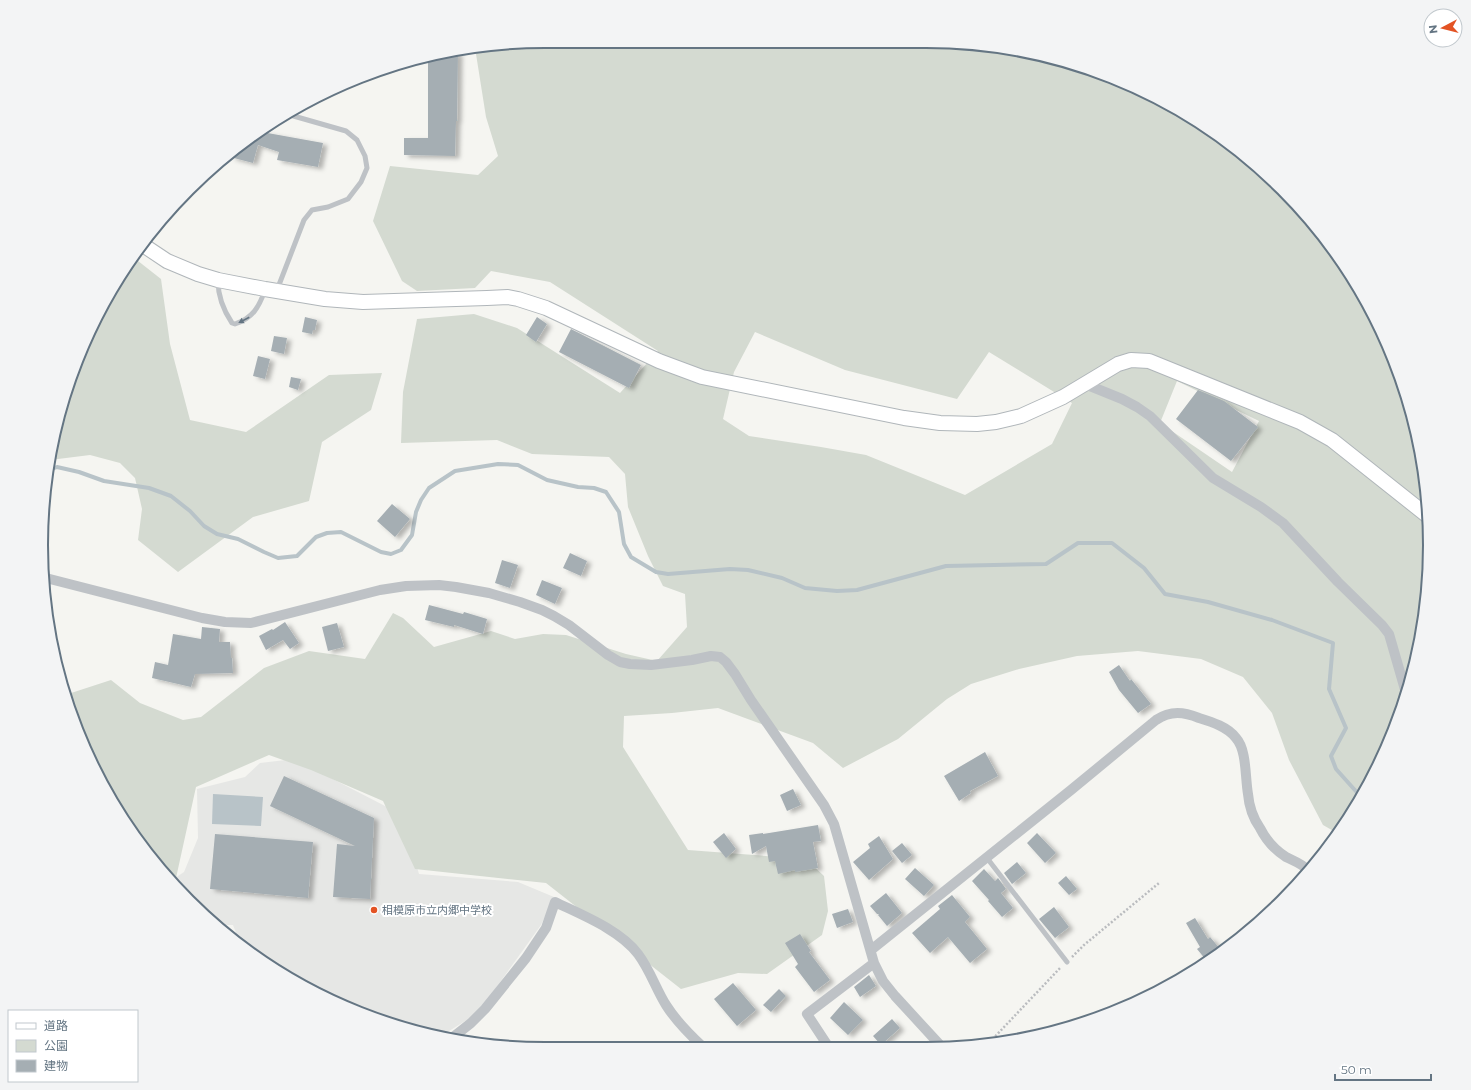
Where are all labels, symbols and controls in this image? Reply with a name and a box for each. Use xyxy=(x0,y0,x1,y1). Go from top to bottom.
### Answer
north arrow xyxy=(1423,8,1463,48)
text: N xyxy=(1426,24,1441,34)
one-way arrow xyxy=(238,317,250,323)
place label: 相模原市立内郷中学校 xyxy=(382,903,492,917)
marker: 相模原市立内郷中学校 xyxy=(369,905,379,915)
legend xyxy=(8,1010,138,1082)
text: 道路 xyxy=(44,1018,68,1033)
text: 公園 xyxy=(44,1038,68,1053)
scale bar xyxy=(1335,1056,1431,1082)
text: 建物 xyxy=(44,1058,68,1073)
text: 50 m xyxy=(1341,1062,1372,1077)

